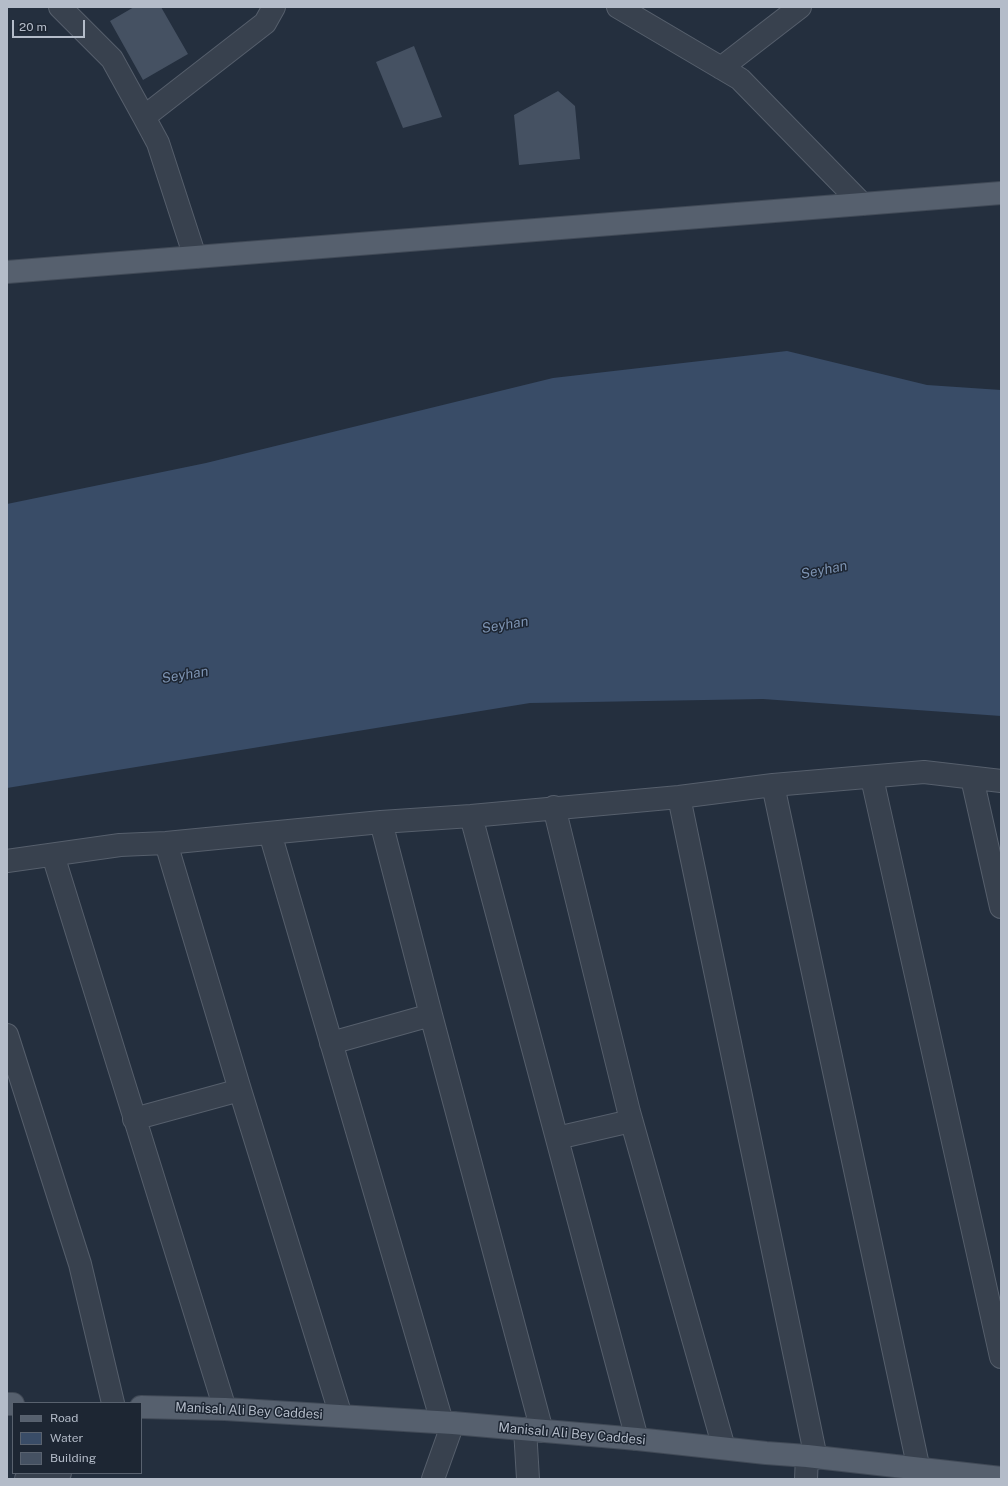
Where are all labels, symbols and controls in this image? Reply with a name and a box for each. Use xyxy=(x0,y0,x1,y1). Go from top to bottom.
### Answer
scale bar xyxy=(14,12,87,38)
text: 20 m xyxy=(19,20,47,34)
water label: Seyhan xyxy=(799,557,849,583)
water label: Seyhan xyxy=(480,613,530,637)
water label: Seyhan xyxy=(160,663,210,687)
street label: Manisalı Ali Bey Caddesi xyxy=(175,1399,323,1423)
legend xyxy=(12,1402,142,1474)
text: Road xyxy=(50,1411,78,1425)
street label: Manisalı Ali Bey Caddesi xyxy=(498,1420,646,1448)
text: Water xyxy=(50,1431,83,1445)
text: Building xyxy=(50,1451,96,1465)

